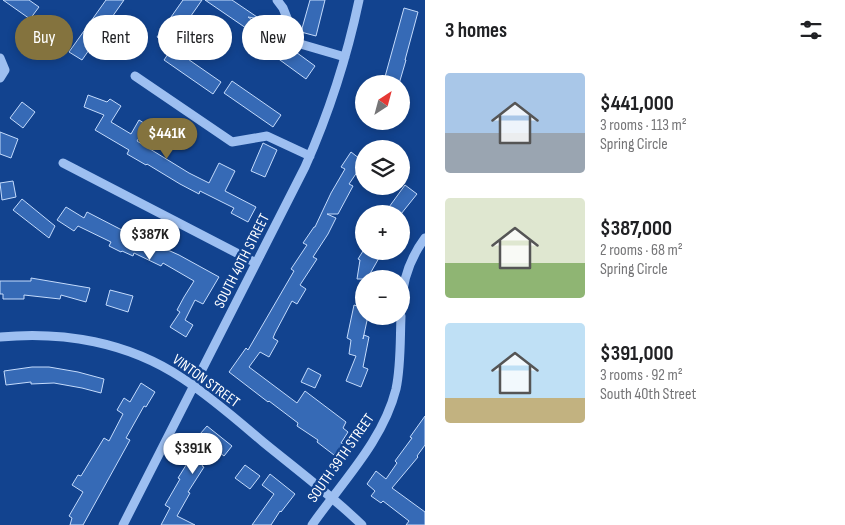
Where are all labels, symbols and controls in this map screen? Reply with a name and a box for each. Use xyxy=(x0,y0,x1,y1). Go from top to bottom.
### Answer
chip: Buy xyxy=(15,15,73,60)
chip: Rent xyxy=(83,15,148,60)
chip: Filters xyxy=(158,15,232,60)
chip: New xyxy=(242,15,304,60)
icon: filters xyxy=(797,16,825,44)
text: 3 homes xyxy=(445,18,507,43)
north arrow xyxy=(355,75,410,130)
map controls xyxy=(355,75,410,325)
text: $441,000 xyxy=(600,91,674,116)
icon: home xyxy=(485,93,545,153)
text: 3 rooms · 113 m² xyxy=(600,116,687,135)
pin: $441K xyxy=(132,118,202,160)
text: $441K xyxy=(148,124,186,143)
text: Spring Circle xyxy=(600,135,668,154)
button: layers xyxy=(355,140,410,195)
button: + xyxy=(355,205,410,260)
street label: SOUTH 40TH STREET xyxy=(210,210,274,312)
text: $387,000 xyxy=(600,216,672,241)
pin: $387K xyxy=(115,218,185,261)
icon: home xyxy=(485,218,545,278)
text: $387K xyxy=(131,225,169,244)
text: 2 rooms · 68 m² xyxy=(600,241,683,260)
text: Spring Circle xyxy=(600,260,668,279)
button: − xyxy=(355,270,410,325)
text: $391,000 xyxy=(600,341,674,366)
icon: home xyxy=(485,343,545,403)
street label: VINTON STREET xyxy=(169,350,243,412)
text: 3 rooms · 92 m² xyxy=(600,366,683,385)
text: South 40th Street xyxy=(600,385,696,404)
street label: SOUTH 39TH STREET xyxy=(303,410,379,506)
pin: $391K xyxy=(158,432,228,475)
text: $391K xyxy=(174,439,212,458)

